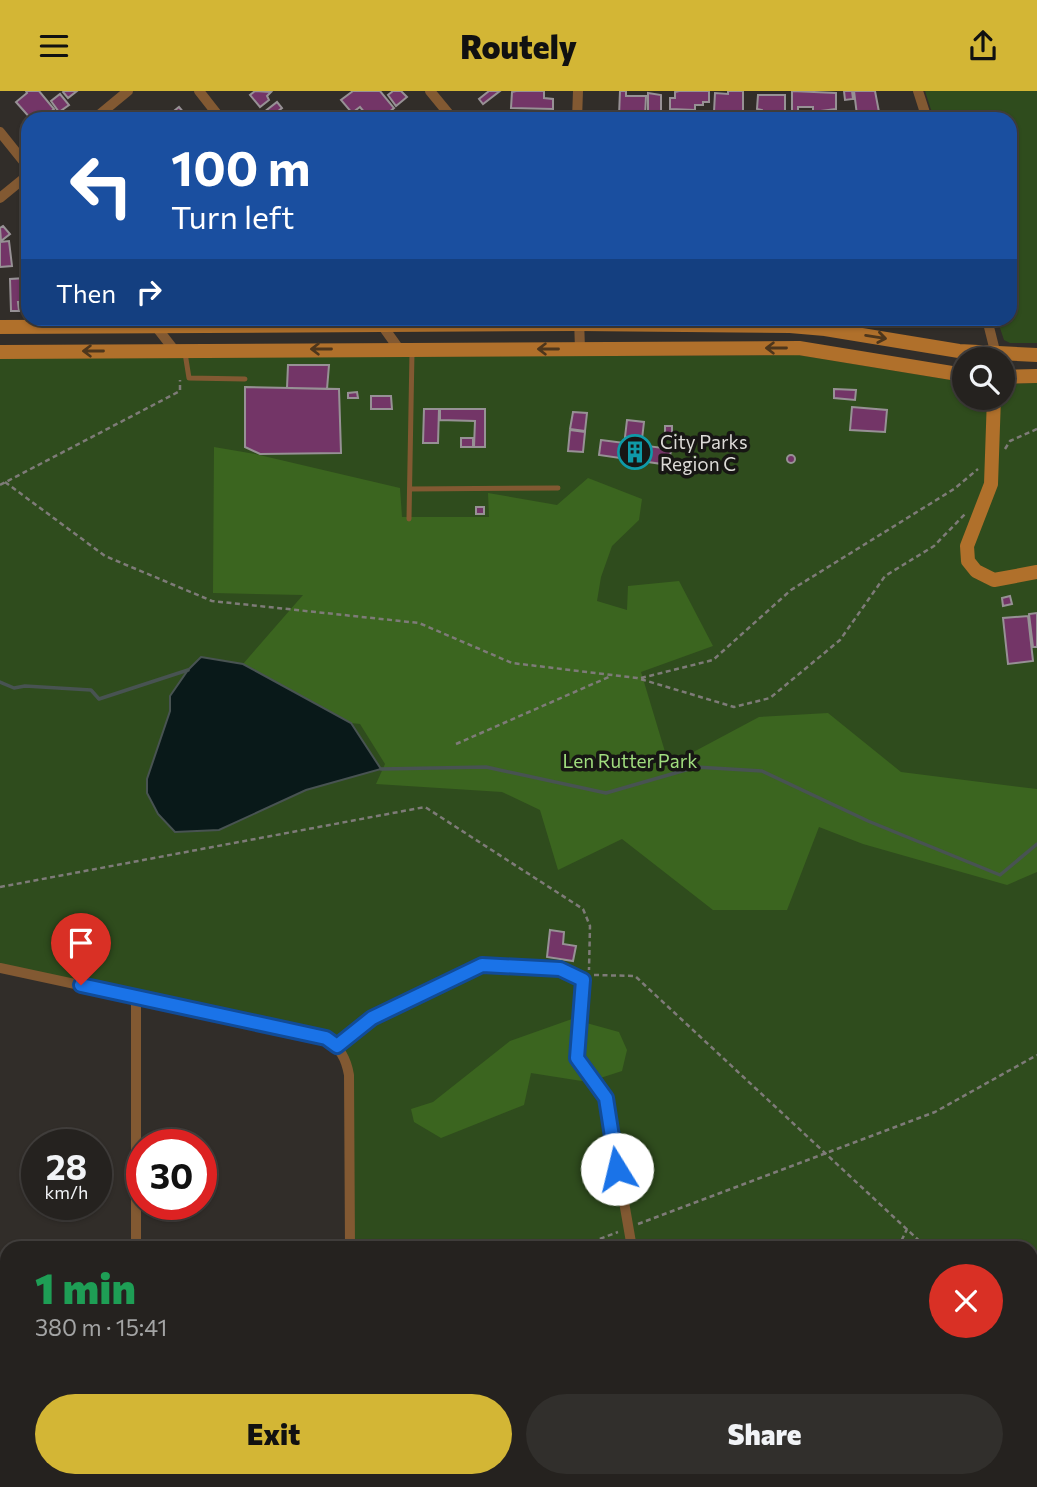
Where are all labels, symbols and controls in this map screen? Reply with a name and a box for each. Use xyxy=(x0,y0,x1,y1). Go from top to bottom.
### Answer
text: Routely xyxy=(460,26,577,66)
icon: menu xyxy=(35,27,73,65)
icon: share xyxy=(964,27,1002,65)
text: 100 m xyxy=(171,136,310,196)
icon: left xyxy=(56,140,147,231)
text: Turn left xyxy=(171,196,295,236)
icon: right xyxy=(130,273,168,311)
text: Then xyxy=(56,277,116,308)
one-way arrow xyxy=(864,331,887,344)
one-way arrow xyxy=(764,341,787,355)
one-way arrow xyxy=(537,342,560,356)
one-way arrow xyxy=(309,343,332,356)
one-way arrow xyxy=(82,344,105,358)
map controls xyxy=(952,347,1015,410)
button: search xyxy=(952,347,1015,410)
place label: City Parks Region C xyxy=(660,430,748,475)
building icon: City Parks Region C xyxy=(616,433,654,471)
park label: Len Rutter Park xyxy=(562,749,698,772)
pin xyxy=(51,913,111,985)
icon: arrive xyxy=(62,924,100,962)
speed limit sign: 30 xyxy=(126,1129,217,1220)
position arrow xyxy=(580,1132,654,1206)
text: 28 xyxy=(46,1144,87,1187)
text: km/h xyxy=(45,1181,88,1203)
text: 1 min xyxy=(35,1261,136,1313)
button: close xyxy=(929,1264,1003,1338)
text: 380 m · 15:41 xyxy=(35,1313,167,1341)
button: Exit xyxy=(35,1394,512,1474)
button: Share xyxy=(526,1394,1003,1474)

